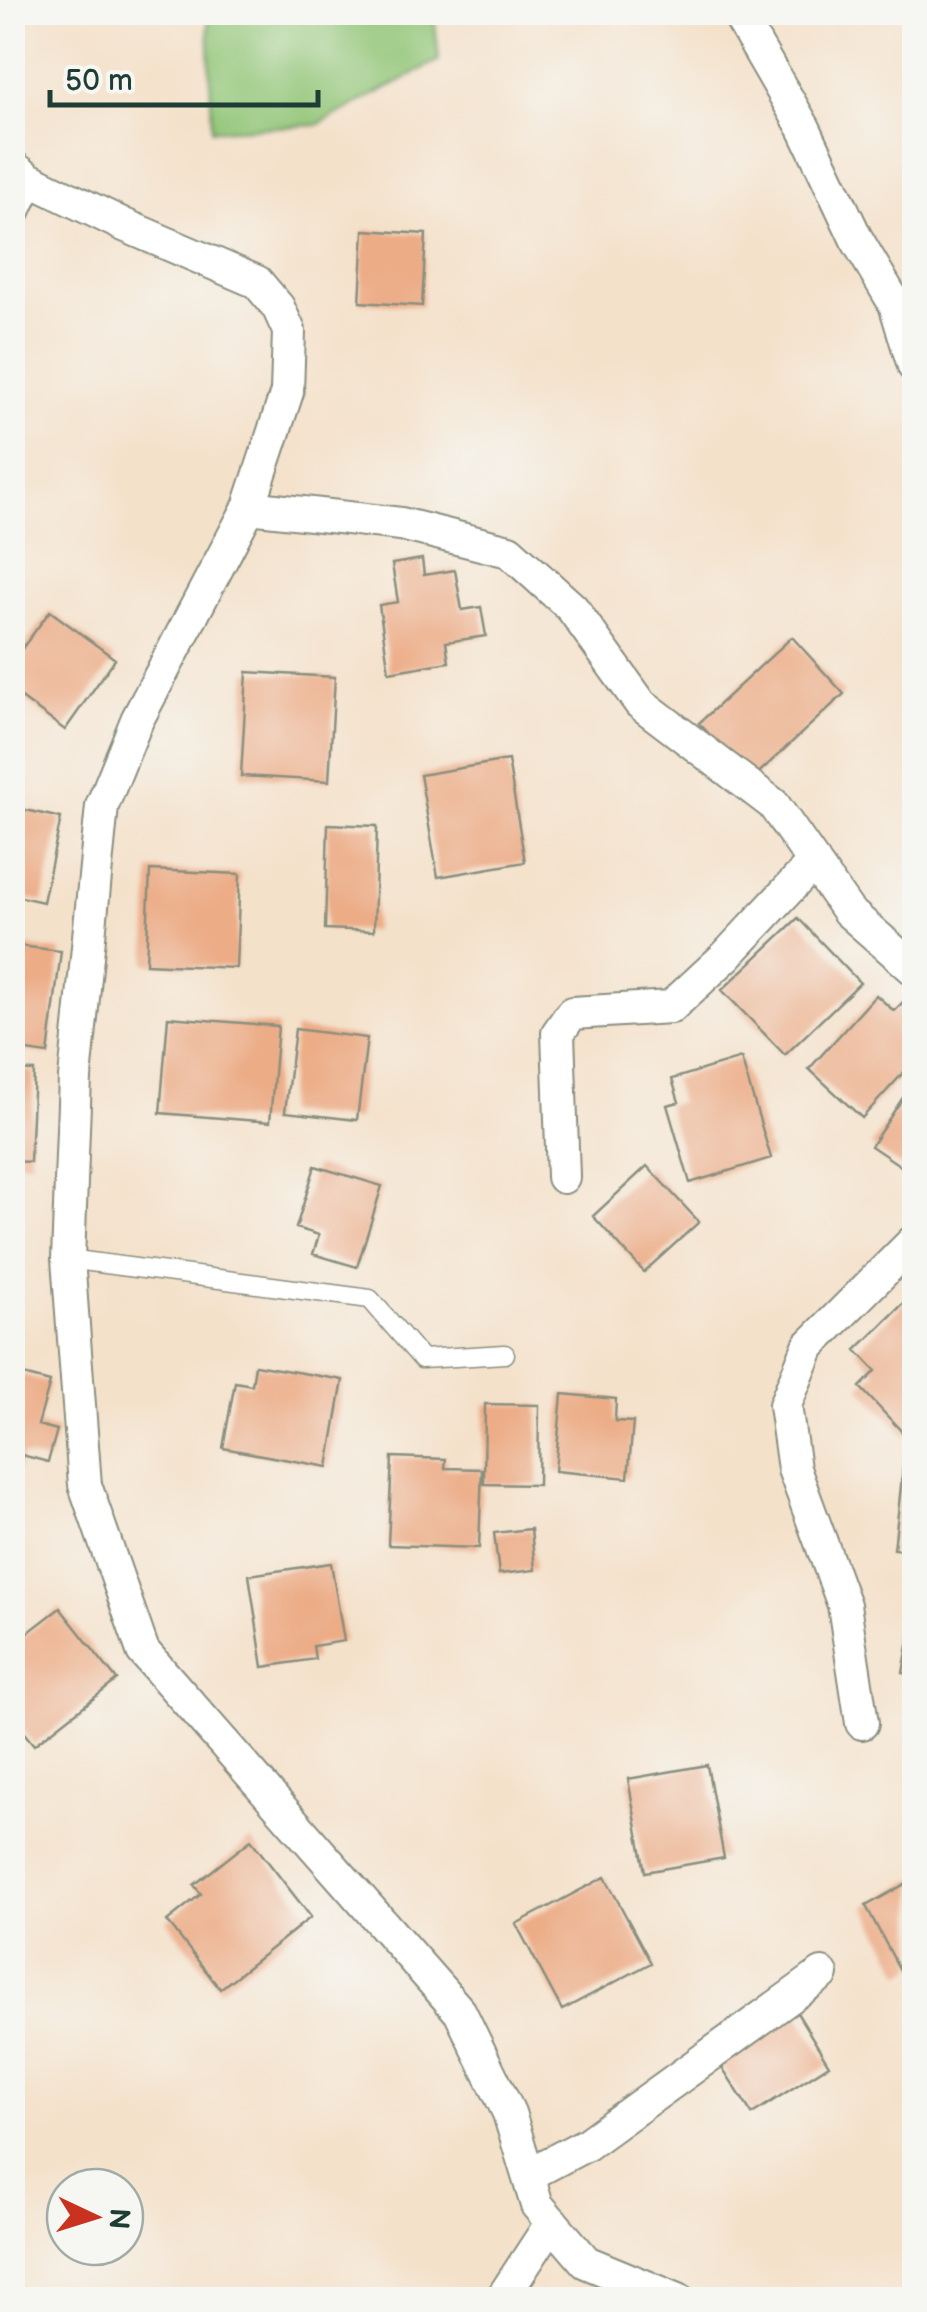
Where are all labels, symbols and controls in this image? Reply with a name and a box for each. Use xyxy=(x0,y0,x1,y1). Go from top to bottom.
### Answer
scale bar xyxy=(50,45,318,107)
text: 50 m xyxy=(65,63,133,99)
north arrow xyxy=(45,2167,145,2267)
text: N xyxy=(101,2207,136,2230)

